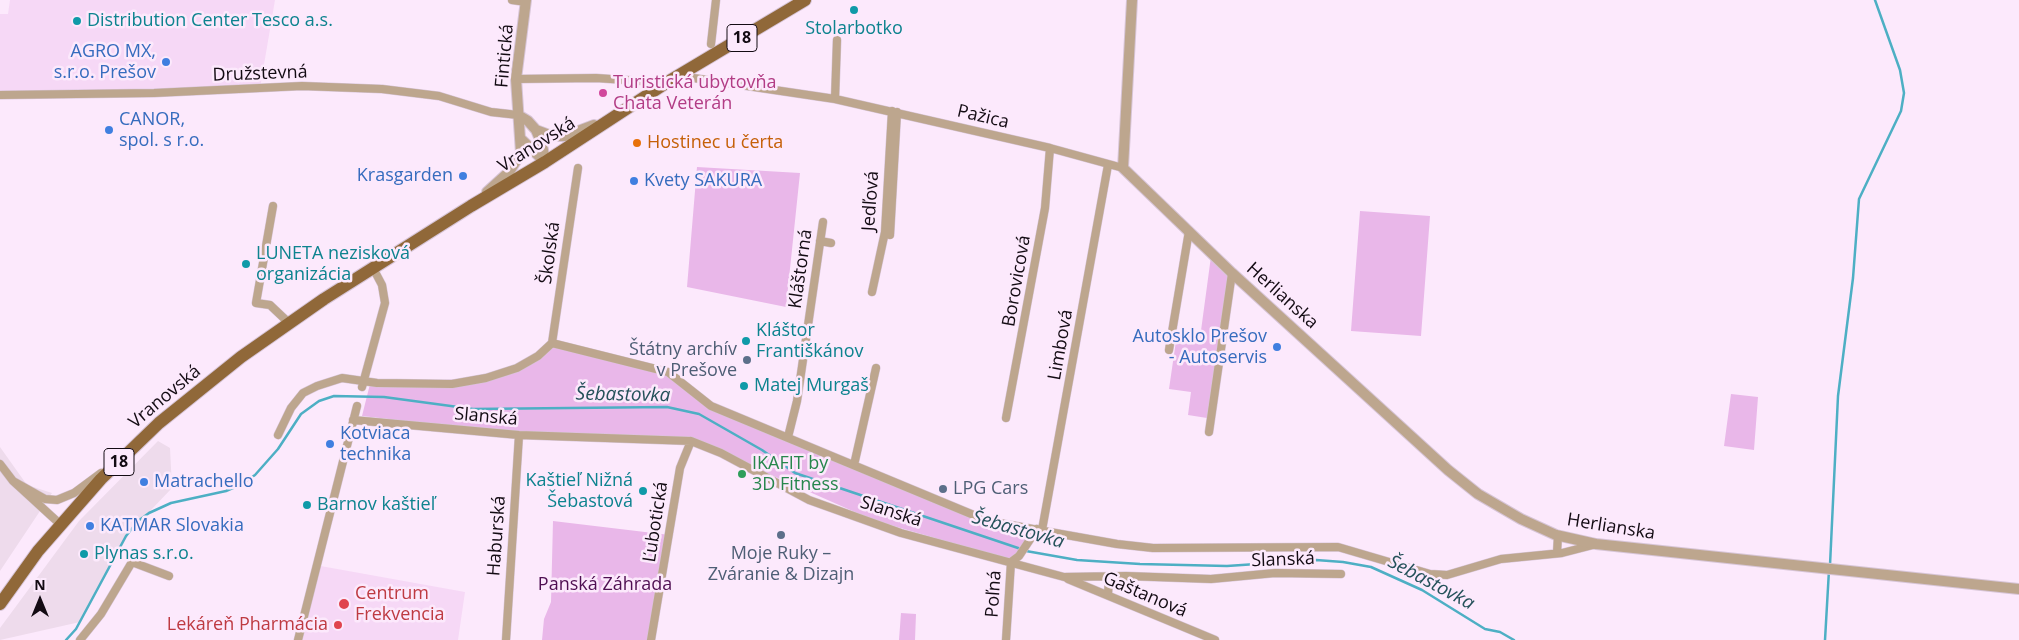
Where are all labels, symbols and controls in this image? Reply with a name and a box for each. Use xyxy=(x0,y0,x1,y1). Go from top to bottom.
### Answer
marker: Stolarbotko xyxy=(848,4,860,16)
place label: Distribution Center Tesco a.s. xyxy=(87,10,333,32)
marker: Distribution Center Tesco a.s. xyxy=(71,15,83,27)
place label: Stolarbotko xyxy=(805,18,903,40)
street label: Fintická xyxy=(491,23,519,89)
road number: 18 xyxy=(727,24,757,52)
place label: AGRO MX, s.r.o. Prešov xyxy=(54,41,156,84)
marker: AGRO MX, s.r.o. Prešov xyxy=(160,56,172,68)
street label: Družstevná xyxy=(212,62,308,86)
place label: Turistická ubytovňa Chata Veterán xyxy=(613,72,776,115)
marker: Turistická ubytovňa Chata Veterán xyxy=(597,87,609,99)
street label: Pažica xyxy=(955,101,1011,133)
place label: CANOR, spol. s r.o. xyxy=(119,109,204,152)
street label: Vranovská xyxy=(494,113,580,177)
marker: CANOR, spol. s r.o. xyxy=(103,124,115,136)
place label: Hostinec u čerta xyxy=(647,132,783,154)
marker: Hostinec u čerta xyxy=(631,137,643,149)
place label: Krasgarden xyxy=(357,165,453,187)
marker: Krasgarden xyxy=(457,170,469,182)
place label: Kvety SAKURA xyxy=(644,170,762,192)
street label: Jedľová xyxy=(858,170,884,232)
marker: Kvety SAKURA xyxy=(628,175,640,187)
street label: Školská xyxy=(535,220,565,286)
street label: Kláštorná xyxy=(785,228,817,310)
street label: Borovicová xyxy=(998,234,1036,328)
place label: LUNETA nezisková organizácia xyxy=(256,243,410,286)
marker: LUNETA nezisková organizácia xyxy=(240,258,252,270)
street label: Herlianska xyxy=(1242,258,1322,334)
street label: Limbová xyxy=(1044,308,1078,382)
place label: Kláštor Františkánov xyxy=(756,320,864,362)
place label: Autosklo Prešov - Autoservis xyxy=(1133,326,1267,368)
marker: Kláštor Františkánov xyxy=(740,335,752,347)
place label: Štátny archív v Prešove xyxy=(629,339,737,382)
marker: Autosklo Prešov - Autoservis xyxy=(1271,341,1283,353)
marker: Štátny archív v Prešove xyxy=(741,354,753,366)
street label: Vranovská xyxy=(125,361,205,433)
place label: Matej Murgaš xyxy=(754,375,869,397)
marker: Matej Murgaš xyxy=(738,380,750,392)
water label: Šebastovka xyxy=(575,383,671,407)
street label: Slanská xyxy=(453,403,519,431)
place label: Kotviaca technika xyxy=(340,423,411,466)
marker: Kotviaca technika xyxy=(324,438,336,450)
road number: 18 xyxy=(104,448,134,476)
place label: IKAFIT by 3D Fitness xyxy=(752,453,839,496)
marker: IKAFIT by 3D Fitness xyxy=(736,468,748,480)
place label: Kaštieľ Nižná Šebastová xyxy=(526,470,633,512)
place label: Matrachello xyxy=(154,471,254,493)
marker: Matrachello xyxy=(138,476,150,488)
place label: LPG Cars xyxy=(953,478,1028,500)
street label: Ľubotická xyxy=(639,480,673,564)
marker: LPG Cars xyxy=(937,483,949,495)
marker: Kaštieľ Nižná Šebastová xyxy=(637,485,649,497)
street label: Slanská xyxy=(857,492,925,532)
place label: Barnov kaštieľ xyxy=(317,494,435,516)
street label: Haburská xyxy=(483,495,511,577)
marker: Barnov kaštieľ xyxy=(301,499,313,511)
water label: Šebastovka xyxy=(969,506,1067,554)
street label: Herlianska xyxy=(1565,509,1657,545)
place label: KATMAR Slovakia xyxy=(100,515,244,537)
marker: KATMAR Slovakia xyxy=(84,520,96,532)
marker: Moje Ruky – Zváranie & Dizajn xyxy=(775,529,787,541)
place label: Plynas s.r.o. xyxy=(94,543,194,565)
place label: Moje Ruky – Zváranie & Dizajn xyxy=(708,543,854,586)
marker: Plynas s.r.o. xyxy=(78,548,90,560)
street label: Slanská xyxy=(1251,548,1315,572)
water label: Šebastovka xyxy=(1384,551,1478,615)
street label: Gaštanová xyxy=(1100,568,1190,622)
street label: Poľná xyxy=(982,570,1006,618)
park label: Panská Záhrada xyxy=(538,574,672,596)
north arrow xyxy=(15,575,65,625)
text: N xyxy=(34,575,46,594)
place label: Centrum Frekvencia xyxy=(355,583,445,626)
marker: Centrum Frekvencia xyxy=(337,597,351,611)
place label: Lekáreň Pharmácia xyxy=(167,614,328,636)
marker: Lekáreň Pharmácia xyxy=(332,619,344,631)

